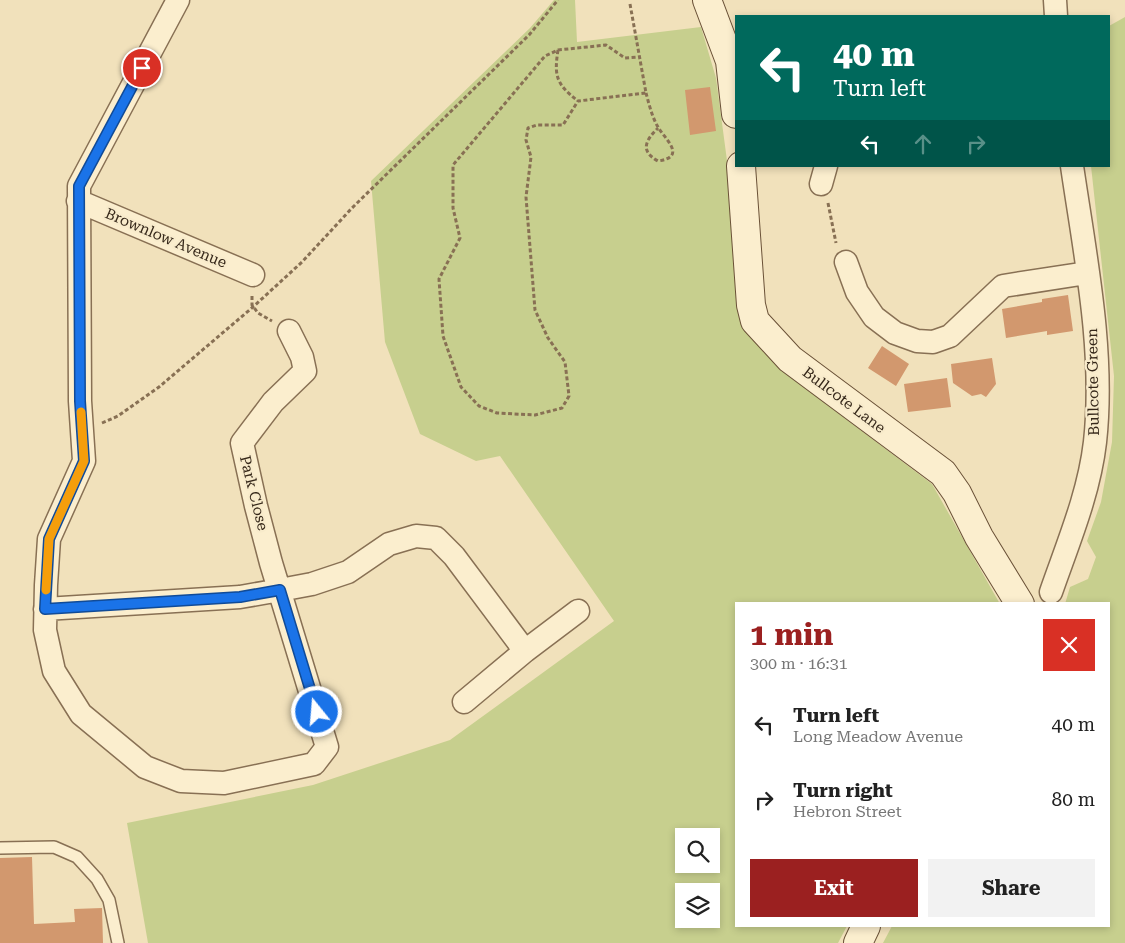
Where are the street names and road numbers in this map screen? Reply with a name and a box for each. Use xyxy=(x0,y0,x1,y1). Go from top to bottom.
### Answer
street label: Brownlow Avenue xyxy=(102,204,230,272)
street label: Bullcote Green xyxy=(1083,328,1103,436)
street label: Bullcote Lane xyxy=(799,363,889,437)
street label: Park Close xyxy=(236,454,272,532)

